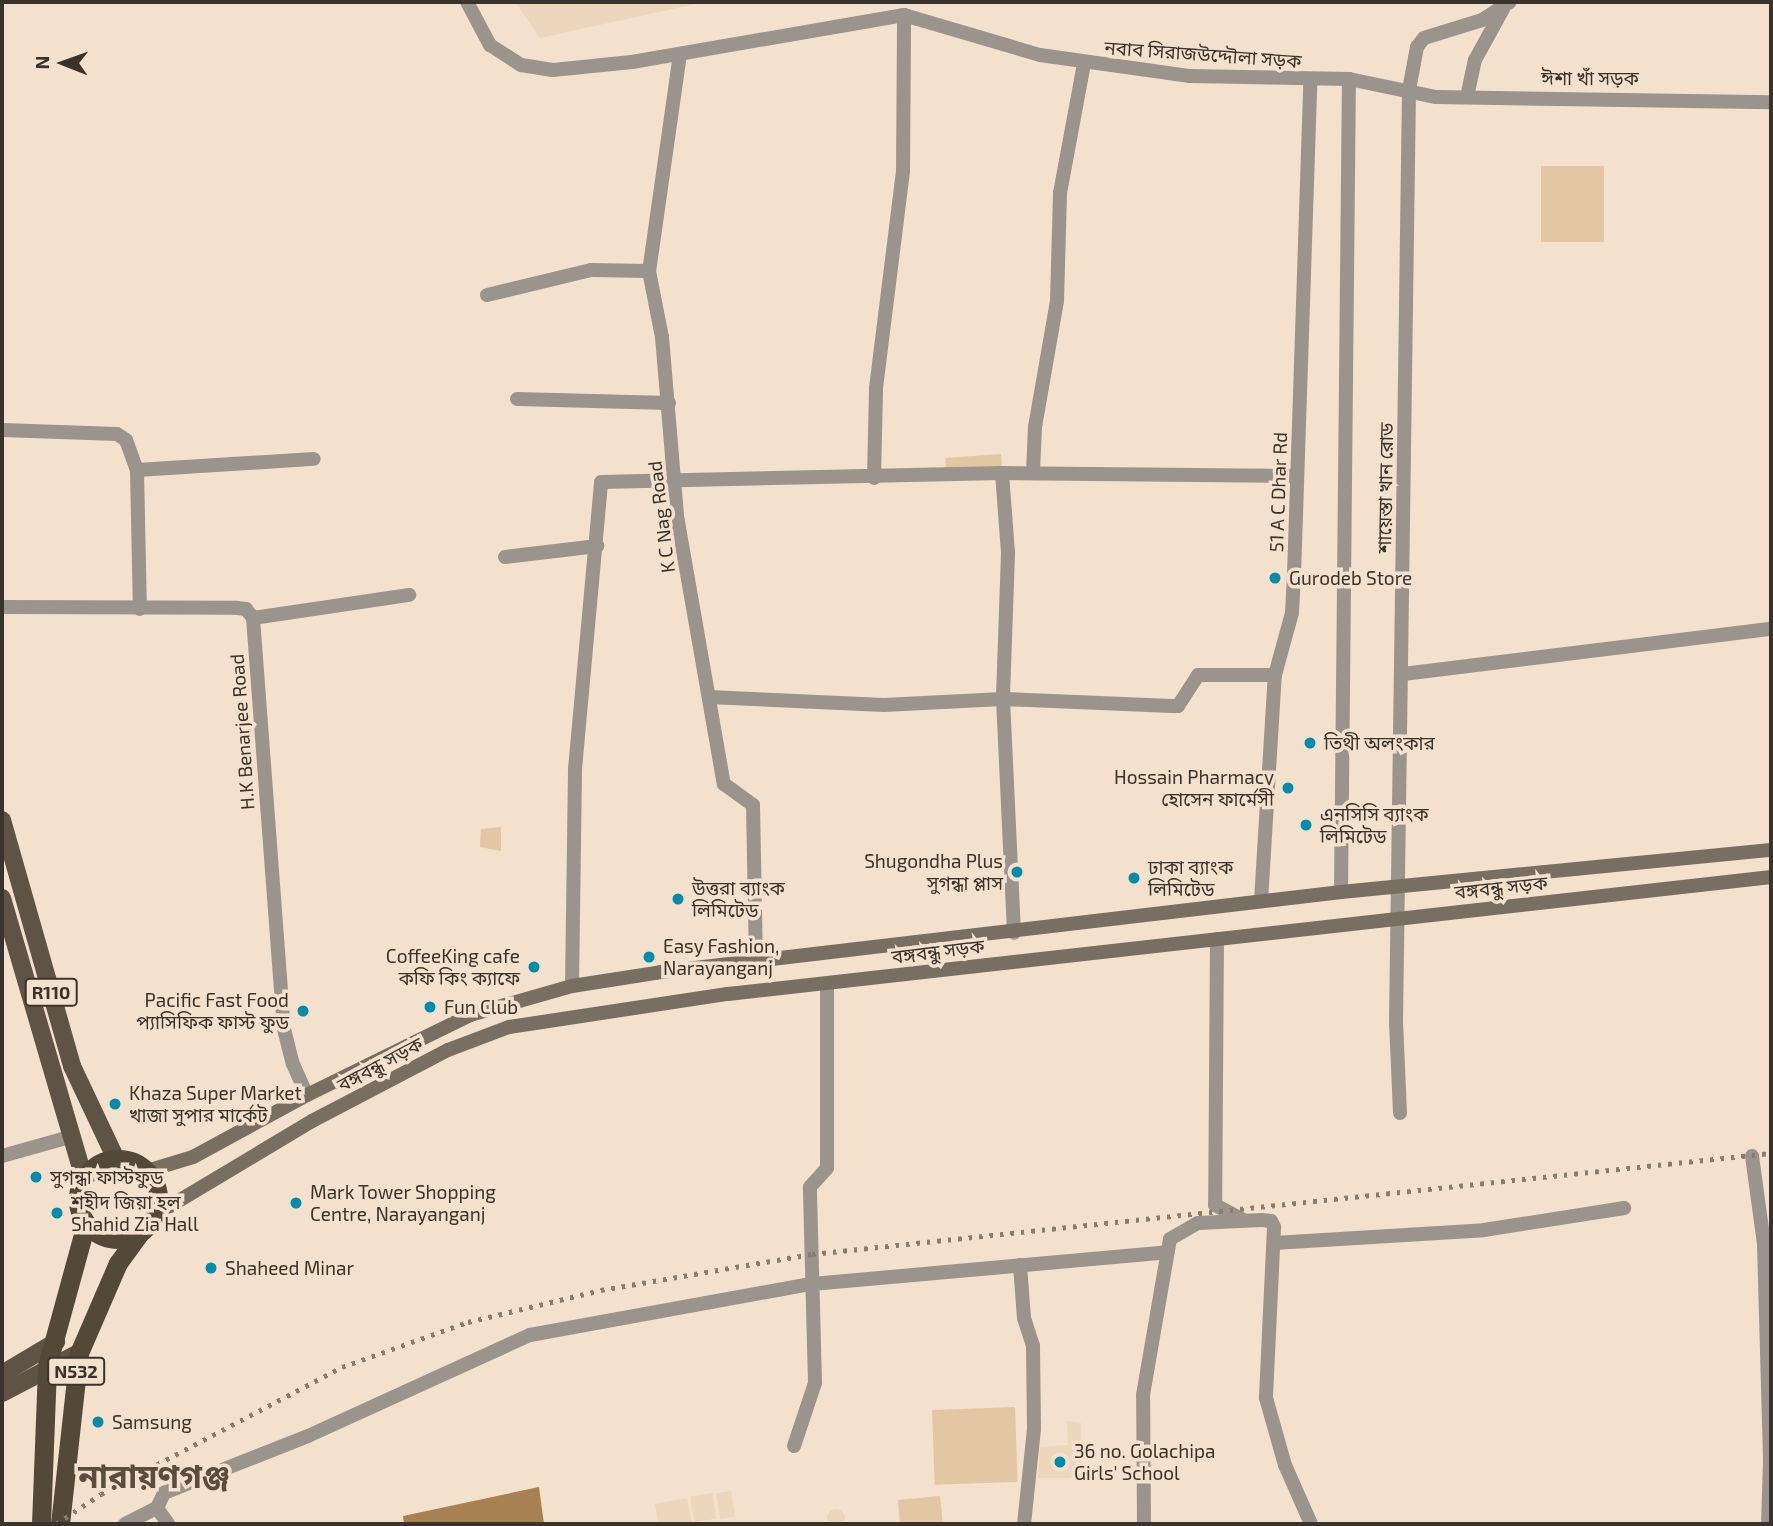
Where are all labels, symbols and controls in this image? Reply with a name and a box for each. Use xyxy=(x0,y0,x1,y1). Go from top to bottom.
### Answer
north arrow xyxy=(28,28,98,98)
street label: নবাব সিরাজউদ্দৌলা সড়ক xyxy=(1104,36,1302,72)
text: N xyxy=(30,56,53,70)
street label: ঈশা খাঁ সড়ক xyxy=(1541,67,1639,89)
street label: শায়েস্তা খান রোড xyxy=(1372,422,1398,554)
street label: 51 A C Dhar Rd xyxy=(1264,431,1292,553)
street label: K C Nag Road xyxy=(643,460,679,574)
place label: Gurodeb Store xyxy=(1289,567,1412,589)
marker: Gurodeb Store xyxy=(1267,570,1283,586)
street label: H.K Benarjee Road xyxy=(225,653,259,811)
place label: তিথী অলংকার xyxy=(1324,732,1435,754)
marker: তিথী অলংকার xyxy=(1302,735,1318,751)
place label: Hossain Pharmacy হোসেন ফার্মেসী xyxy=(1114,766,1274,810)
marker: Hossain Pharmacy হোসেন ফার্মেসী xyxy=(1280,780,1296,796)
place label: এনসিসি ব্যাংক লিমিটেড xyxy=(1320,803,1429,847)
marker: এনসিসি ব্যাংক লিমিটেড xyxy=(1298,817,1314,833)
place label: Shugondha Plus সুগন্ধা প্লাস xyxy=(864,850,1003,894)
place label: ঢাকা ব্যাংক লিমিটেড xyxy=(1148,856,1233,900)
marker: Shugondha Plus সুগন্ধা প্লাস xyxy=(1009,864,1025,880)
marker: ঢাকা ব্যাংক লিমিটেড xyxy=(1126,870,1142,886)
street label: বঙ্গবন্ধু সড়ক xyxy=(1453,871,1549,903)
place label: উত্তরা ব্যাংক লিমিটেড xyxy=(692,877,785,921)
marker: উত্তরা ব্যাংক লিমিটেড xyxy=(670,891,686,907)
street label: বঙ্গবন্ধু সড়ক xyxy=(890,934,986,968)
place label: Easy Fashion, Narayanganj xyxy=(663,935,780,979)
place label: CoffeeKing cafe কফি কিং ক্যাফে xyxy=(386,945,520,989)
marker: Easy Fashion, Narayanganj xyxy=(641,949,657,965)
marker: CoffeeKing cafe কফি কিং ক্যাফে xyxy=(526,959,542,975)
road number: R110 xyxy=(23,978,79,1007)
place label: Pacific Fast Food প্যাসিফিক ফাস্ট ফুড xyxy=(136,989,289,1033)
place label: Fun Club xyxy=(444,996,518,1018)
marker: Fun Club xyxy=(422,999,438,1015)
marker: Pacific Fast Food প্যাসিফিক ফাস্ট ফুড xyxy=(295,1003,311,1019)
street label: বঙ্গবন্ধু সড়ক xyxy=(333,1032,427,1096)
place label: Khaza Super Market খাজা সুপার মার্কেট xyxy=(129,1082,302,1126)
marker: Khaza Super Market খাজা সুপার মার্কেট xyxy=(107,1096,123,1112)
place label: সুগন্ধা ফাস্টফুড xyxy=(50,1166,164,1188)
marker: সুগন্ধা ফাস্টফুড xyxy=(28,1169,44,1185)
place label: Mark Tower Shopping Centre, Narayanganj xyxy=(310,1181,497,1225)
place label: শহীদ জিয়া হল Shahid Zia Hall xyxy=(71,1191,199,1235)
marker: Mark Tower Shopping Centre, Narayanganj xyxy=(288,1195,304,1211)
marker: শহীদ জিয়া হল Shahid Zia Hall xyxy=(49,1205,65,1221)
place label: Shaheed Minar xyxy=(225,1257,354,1279)
marker: Shaheed Minar xyxy=(203,1260,219,1276)
road number: N532 xyxy=(46,1356,106,1386)
place label: Samsung xyxy=(112,1411,192,1433)
marker: Samsung xyxy=(90,1414,106,1430)
place label: 36 no. Golachipa Girls' School xyxy=(1074,1440,1215,1484)
marker: 36 no. Golachipa Girls' School xyxy=(1052,1454,1068,1470)
district label: নারায়ণগঞ্জ xyxy=(78,1456,230,1496)

